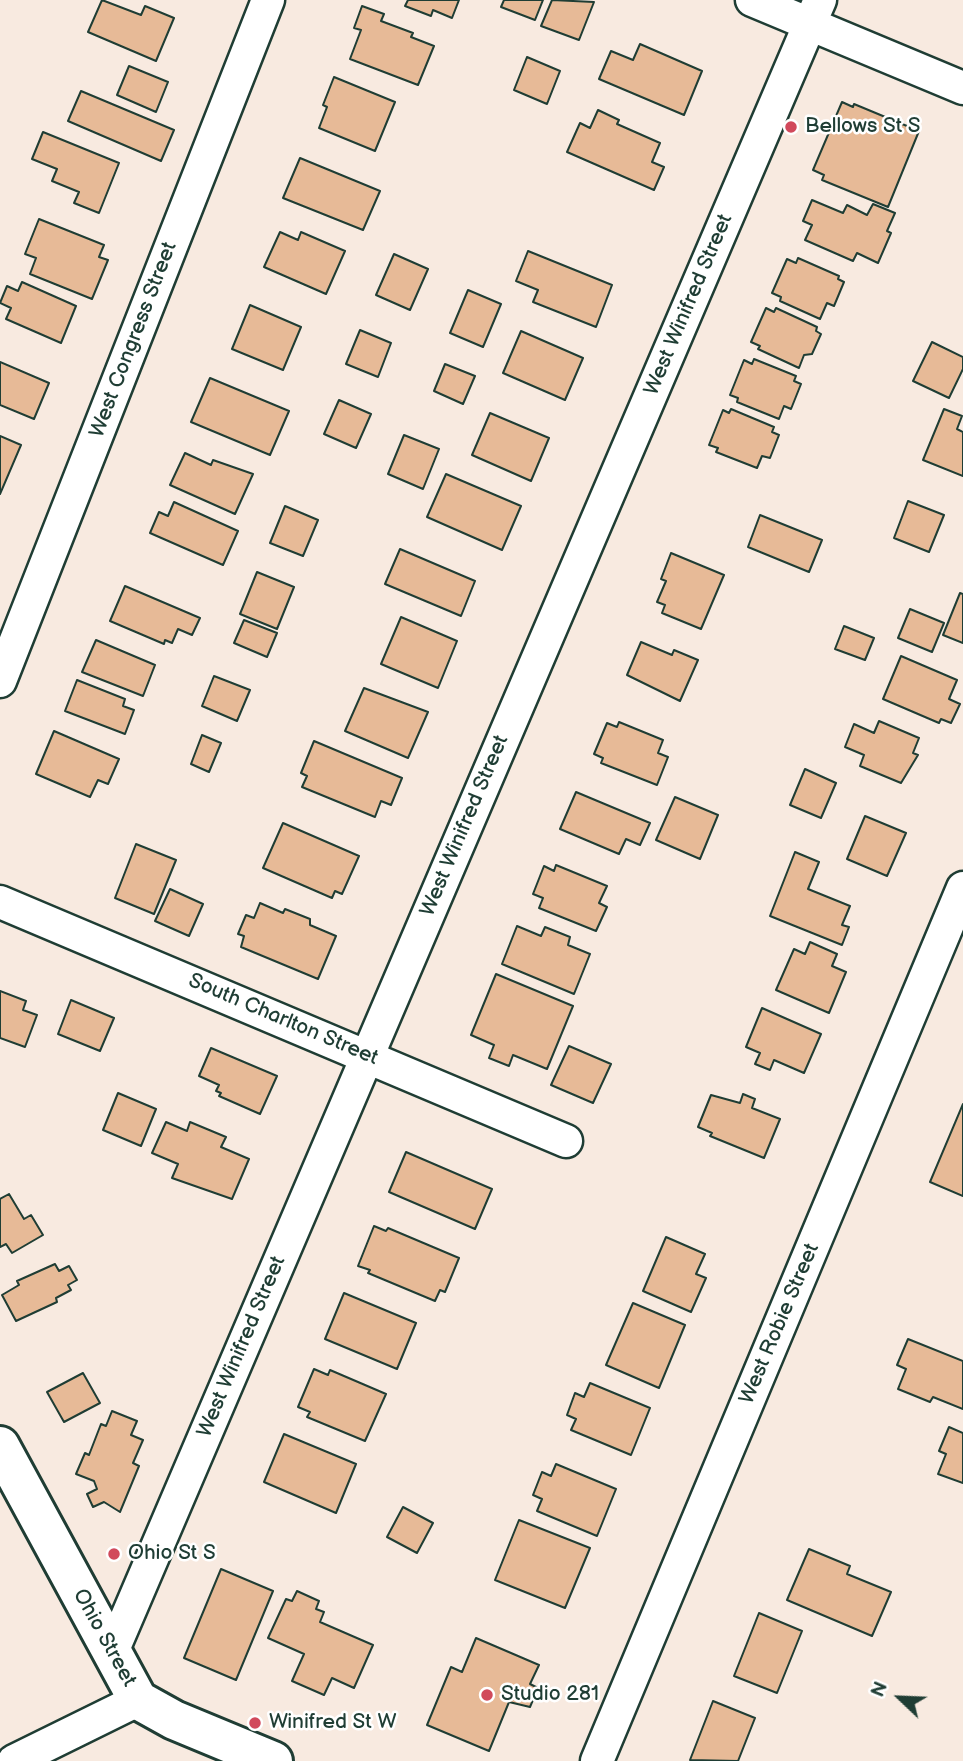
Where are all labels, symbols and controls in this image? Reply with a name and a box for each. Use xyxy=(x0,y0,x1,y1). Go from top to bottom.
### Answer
place label: Bellows St S xyxy=(805,114,921,140)
marker: Bellows St S xyxy=(783,119,799,135)
street label: West Winifred Street xyxy=(639,211,739,399)
street label: West Congress Street xyxy=(85,239,183,441)
street label: West Winifred Street xyxy=(415,732,515,920)
street label: South Charlton Street xyxy=(184,969,382,1071)
street label: West Robie Street xyxy=(735,1240,825,1408)
street label: West Winifred Street xyxy=(192,1253,292,1441)
place label: Ohio St S xyxy=(128,1541,216,1567)
marker: Ohio St S xyxy=(106,1546,122,1562)
street label: Ohio Street xyxy=(67,1585,141,1691)
north arrow xyxy=(865,1663,935,1733)
text: N xyxy=(867,1679,894,1701)
place label: Studio 281 xyxy=(501,1682,599,1708)
marker: Studio 281 xyxy=(479,1687,495,1703)
place label: Winifred St W xyxy=(269,1710,397,1736)
marker: Winifred St W xyxy=(247,1715,263,1731)

